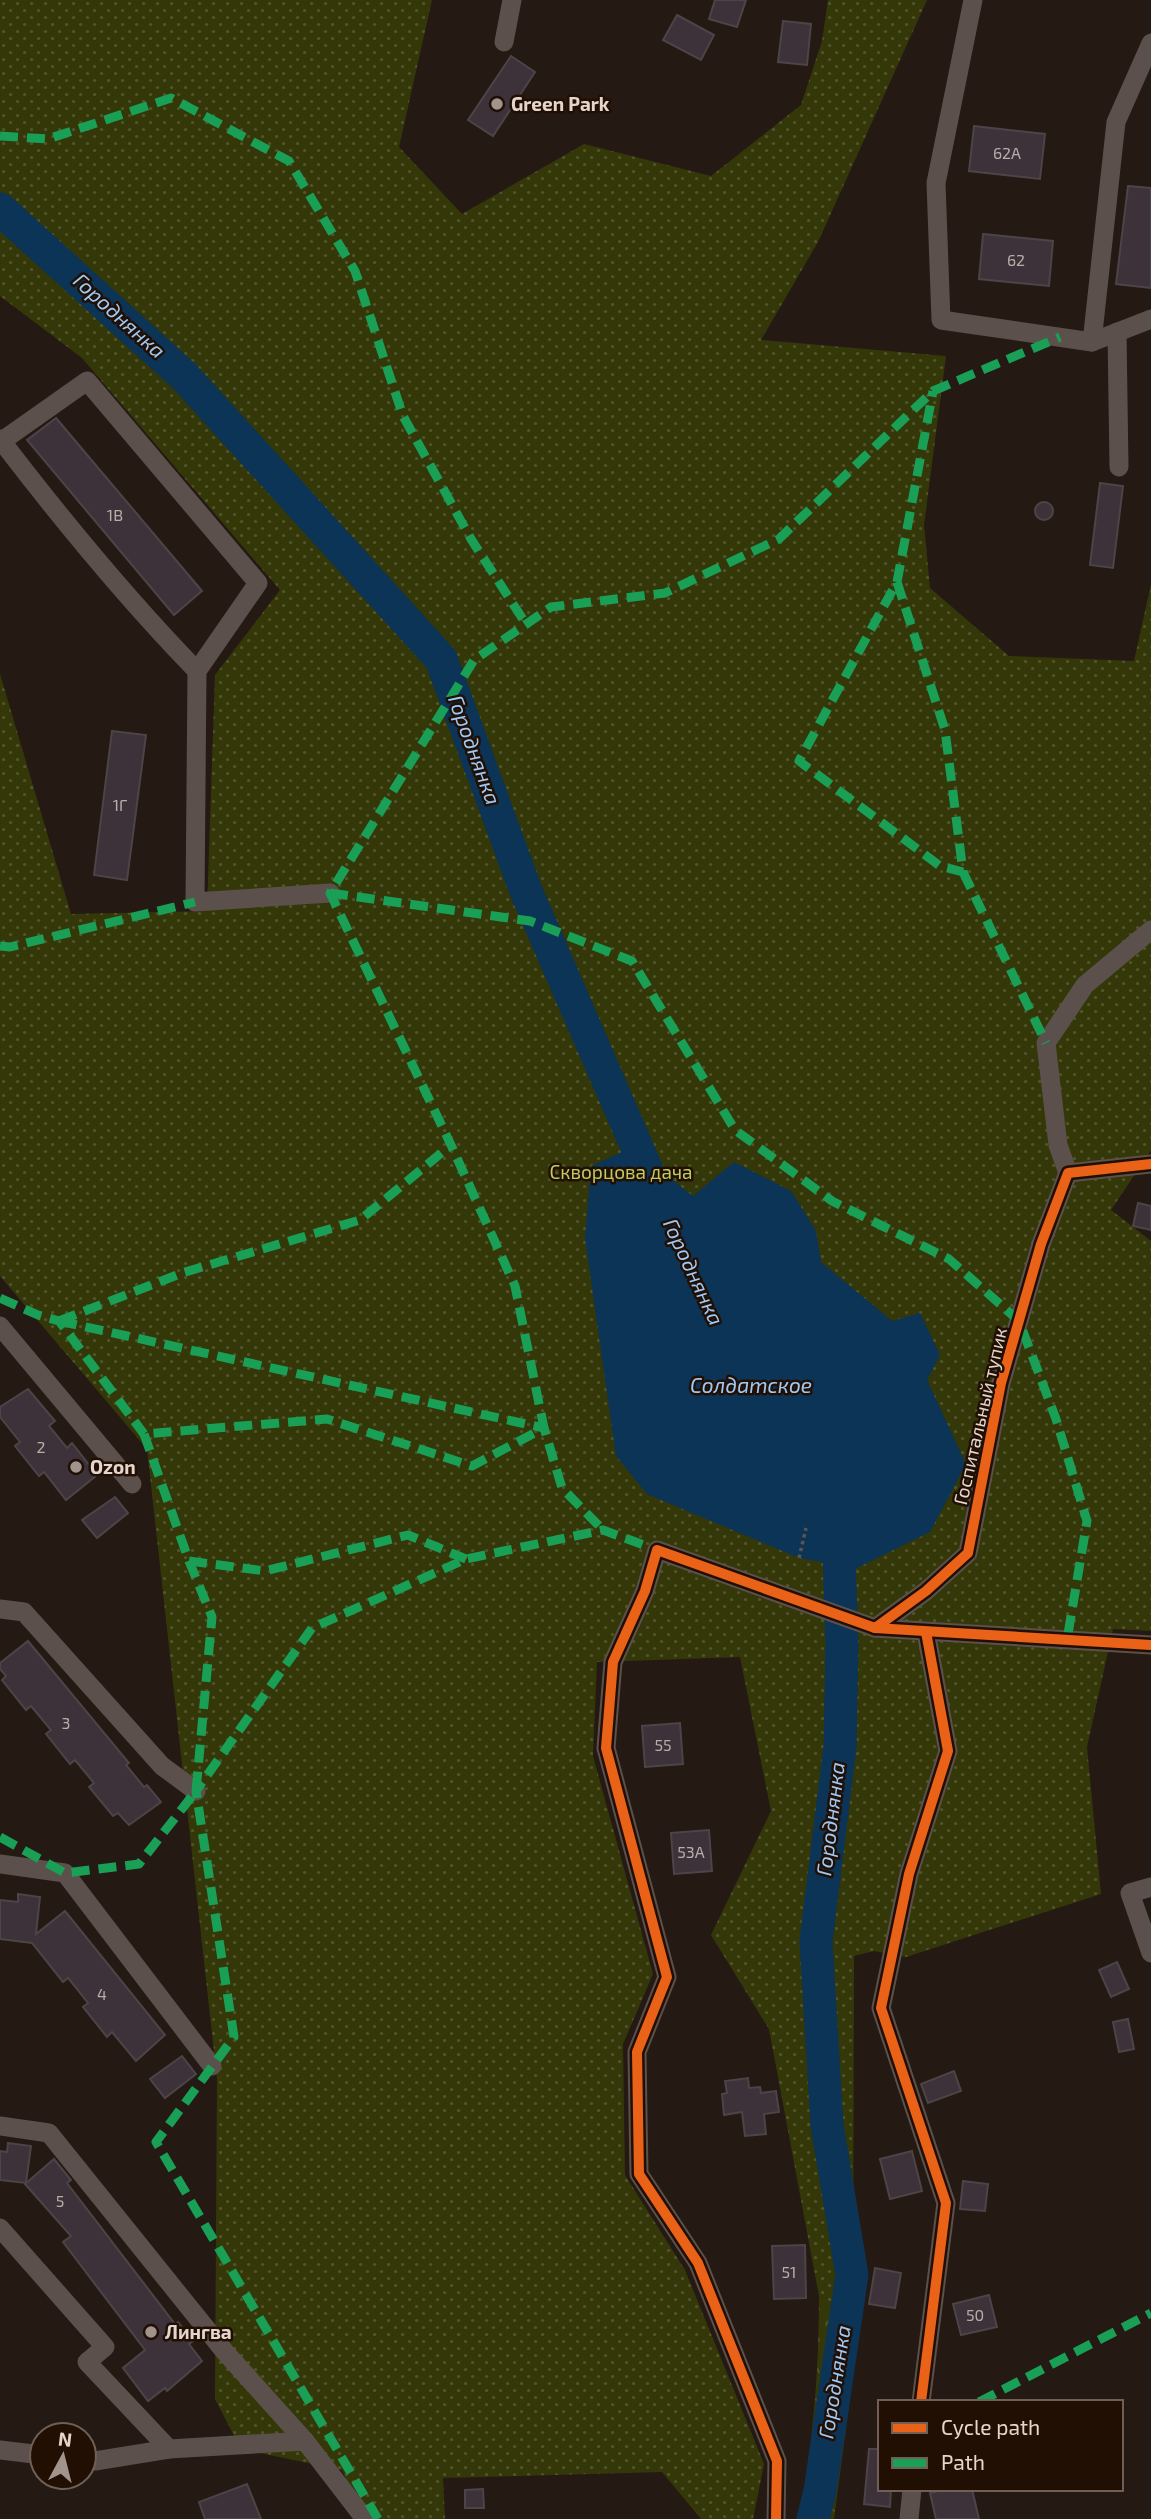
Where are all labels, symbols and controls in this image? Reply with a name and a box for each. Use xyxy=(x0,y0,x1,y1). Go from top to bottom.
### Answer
place label: Green Park xyxy=(511,92,610,115)
marker: Green Park xyxy=(489,96,505,112)
house number: 62А xyxy=(993,143,1021,162)
house number: 62 xyxy=(1007,250,1025,269)
water label: Городнянка xyxy=(69,267,171,363)
house number: 1В xyxy=(107,505,123,524)
water label: Городнянка xyxy=(444,691,507,808)
house number: 1Г xyxy=(113,795,127,814)
park label: Скворцова дача xyxy=(550,1160,693,1183)
water label: Городнянка xyxy=(659,1214,730,1329)
street label: Госпитальный тупик xyxy=(948,1325,1012,1507)
water label: Солдатское xyxy=(690,1372,812,1397)
house number: 2 xyxy=(37,1437,46,1456)
place label: Ozon xyxy=(90,1455,136,1478)
marker: Ozon xyxy=(68,1459,84,1475)
house number: 3 xyxy=(62,1713,70,1732)
house number: 55 xyxy=(654,1735,672,1754)
water label: Городнянка xyxy=(810,1760,849,1877)
house number: 53А xyxy=(677,1842,705,1861)
house number: 4 xyxy=(97,1984,107,2003)
house number: 5 xyxy=(56,2191,64,2210)
house number: 51 xyxy=(782,2262,796,2281)
house number: 50 xyxy=(966,2305,984,2324)
place label: Лингва xyxy=(165,2320,232,2343)
water label: Городнянка xyxy=(812,2323,855,2440)
marker: Лингва xyxy=(143,2324,159,2340)
legend xyxy=(878,2400,1123,2491)
text: Cycle path xyxy=(941,2414,1040,2439)
north arrow xyxy=(28,2421,98,2491)
text: N xyxy=(57,2426,73,2451)
text: Path xyxy=(941,2449,985,2474)

